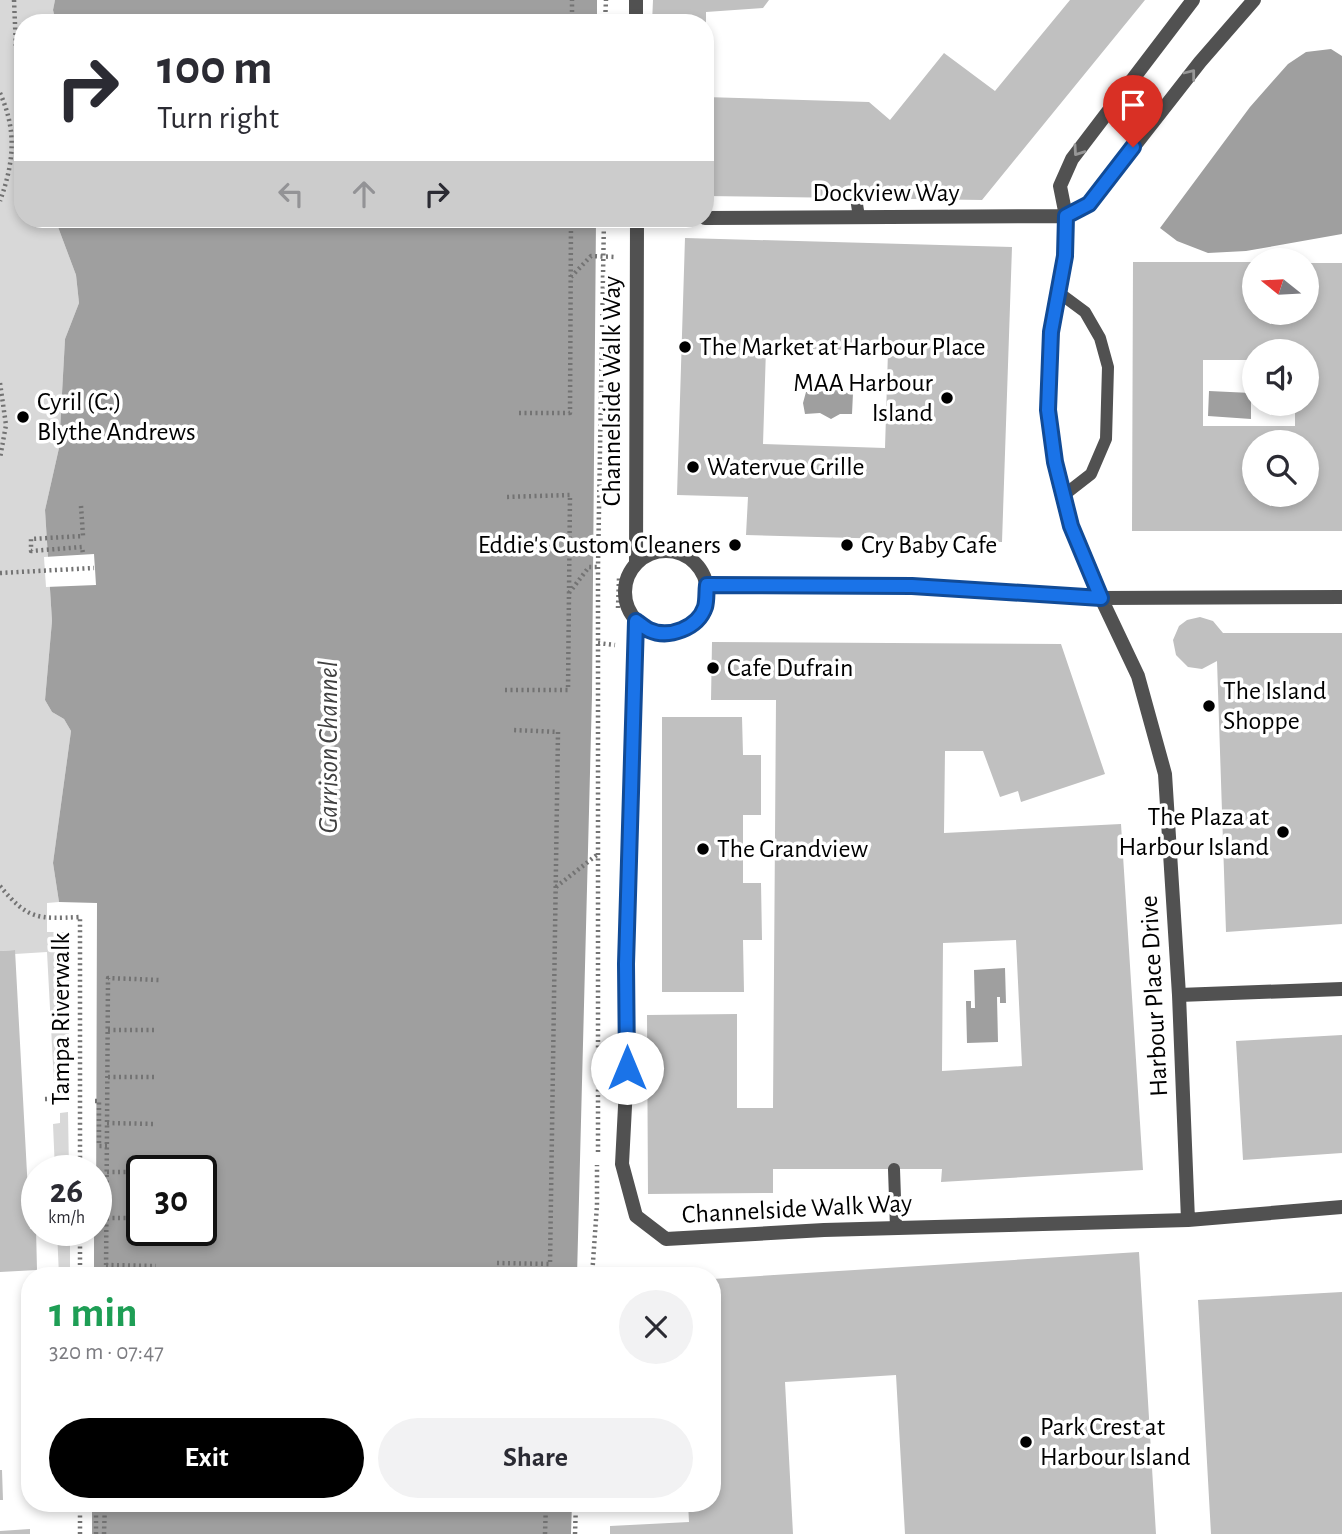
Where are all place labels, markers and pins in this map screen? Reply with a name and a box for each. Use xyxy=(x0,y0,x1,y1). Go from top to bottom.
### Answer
pin xyxy=(1103,75,1163,147)
place label: The Market at Harbour Place xyxy=(699,334,986,360)
marker: The Market at Harbour Place xyxy=(677,339,693,355)
place label: MAA Harbour Island xyxy=(793,370,934,426)
place label: Cyril (C.) Blythe Andrews xyxy=(37,389,196,445)
marker: MAA Harbour Island xyxy=(939,390,955,406)
marker: Cyril (C.) Blythe Andrews xyxy=(15,409,31,425)
place label: Watervue Grille xyxy=(707,454,865,480)
marker: Watervue Grille xyxy=(685,459,701,475)
place label: Eddie's Custom Cleaners xyxy=(478,532,721,558)
place label: Cry Baby Cafe xyxy=(861,532,997,558)
marker: Eddie's Custom Cleaners xyxy=(727,537,743,553)
marker: Cry Baby Cafe xyxy=(839,537,855,553)
place label: Cafe Dufrain xyxy=(727,655,854,681)
marker: Cafe Dufrain xyxy=(705,660,721,676)
place label: The Island Shoppe xyxy=(1223,678,1326,734)
marker: The Island Shoppe xyxy=(1201,698,1217,714)
place label: The Plaza at Harbour Island xyxy=(1119,804,1269,860)
marker: The Plaza at Harbour Island xyxy=(1275,824,1291,840)
place label: The Grandview xyxy=(717,836,868,862)
marker: The Grandview xyxy=(695,841,711,857)
place label: Park Crest at Harbour Island xyxy=(1040,1414,1190,1470)
marker: Park Crest at Harbour Island xyxy=(1018,1434,1034,1450)

